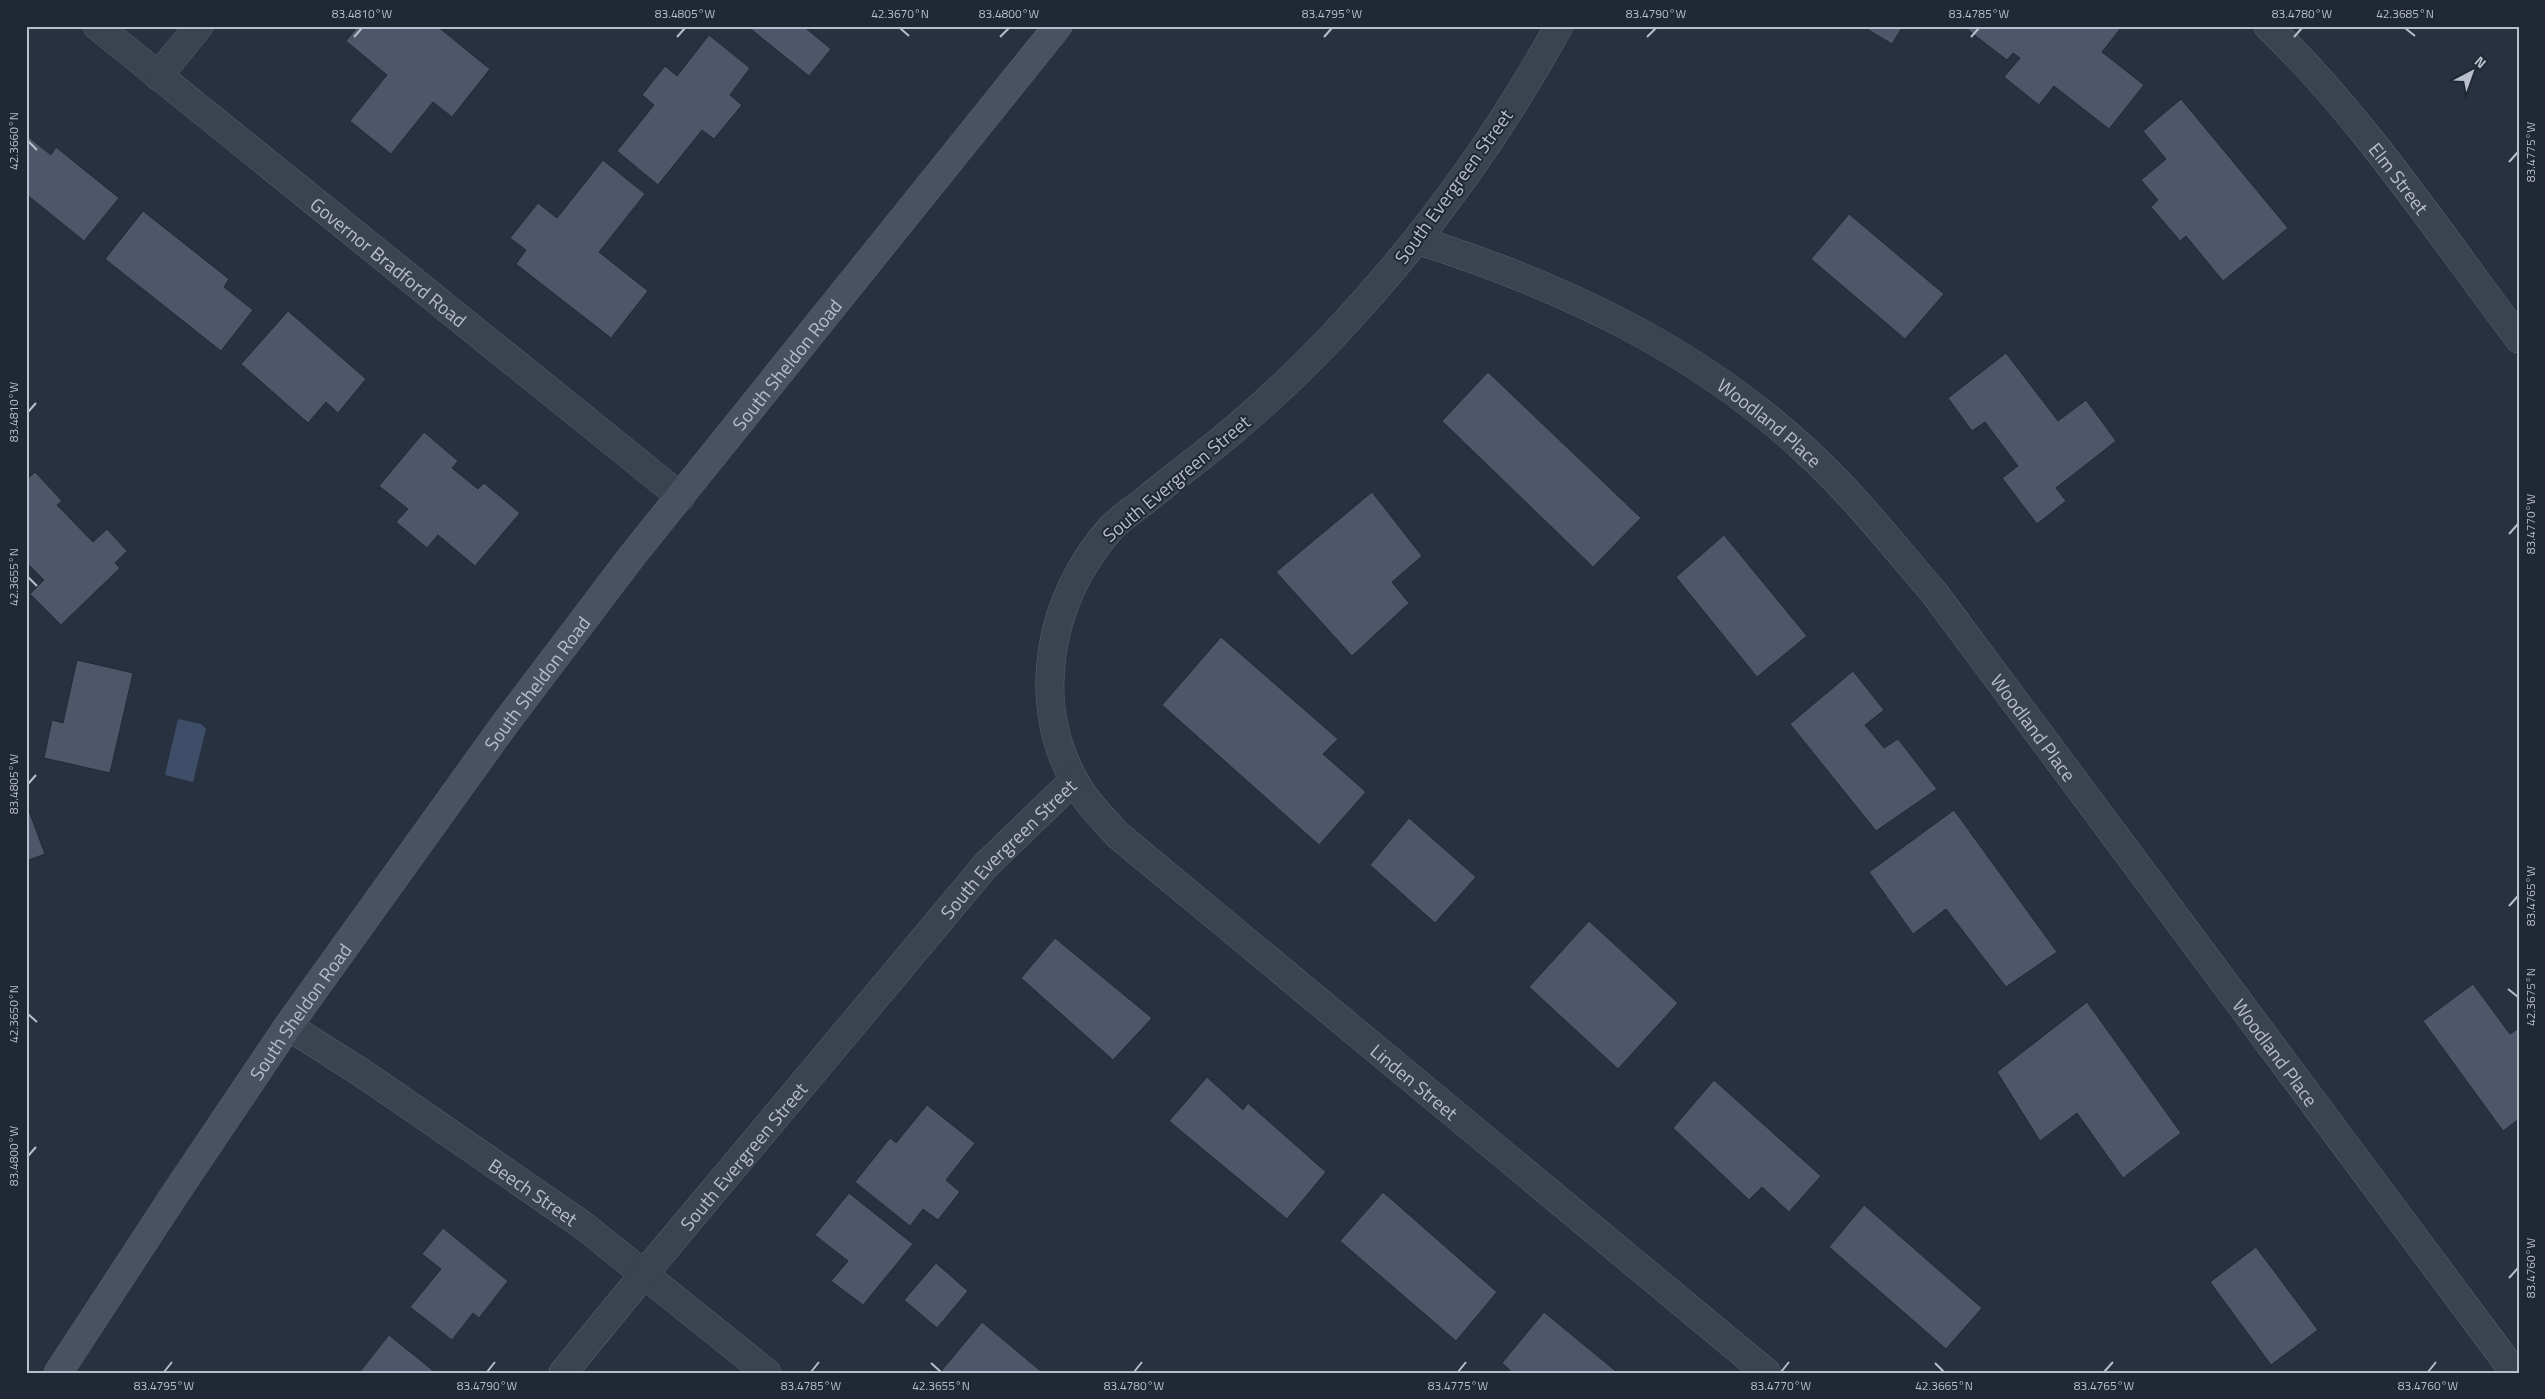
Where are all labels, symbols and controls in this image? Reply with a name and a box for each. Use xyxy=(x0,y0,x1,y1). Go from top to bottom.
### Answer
text: 83.4810°W xyxy=(332,4,392,23)
text: 83.4805°W xyxy=(655,4,715,23)
text: 42.3670°N xyxy=(871,4,929,23)
text: 83.4800°W xyxy=(979,4,1039,23)
text: 83.4795°W xyxy=(1302,4,1362,23)
text: 83.4790°W xyxy=(1626,4,1686,23)
text: 83.4785°W xyxy=(1949,4,2009,23)
text: 83.4780°W xyxy=(2272,4,2332,23)
text: 42.3685°N xyxy=(2376,4,2434,23)
north arrow xyxy=(2448,48,2498,98)
text: N xyxy=(2470,51,2491,73)
street label: South Evergreen Street xyxy=(1387,102,1519,270)
text: 42.3660°N xyxy=(4,112,23,170)
text: 83.4775°W xyxy=(2521,122,2540,182)
street label: Elm Street xyxy=(2362,136,2437,220)
street label: Governor Bradford Road xyxy=(304,189,473,333)
street label: South Sheldon Road xyxy=(724,292,848,436)
street label: Woodland Place xyxy=(1712,370,1829,474)
text: 83.4810°W xyxy=(4,382,23,442)
street label: South Evergreen Street xyxy=(1096,407,1257,549)
text: 83.4770°W xyxy=(2521,494,2540,554)
text: 42.3655°N xyxy=(4,548,23,606)
street label: South Sheldon Road xyxy=(476,609,597,756)
street label: Woodland Place xyxy=(1984,667,2084,787)
text: 83.4805°W xyxy=(4,754,23,814)
street label: South Evergreen Street xyxy=(933,771,1082,925)
text: 83.4765°W xyxy=(2521,866,2540,926)
street label: South Sheldon Road xyxy=(241,937,358,1086)
text: 42.3675°N xyxy=(2521,968,2540,1026)
text: 42.3650°N xyxy=(4,985,23,1043)
street label: Woodland Place xyxy=(2226,992,2326,1112)
street label: Linden Street xyxy=(1364,1036,1465,1126)
street label: South Evergreen Street xyxy=(672,1075,814,1236)
text: 83.4800°W xyxy=(4,1126,23,1186)
street label: Beech Street xyxy=(483,1150,584,1232)
text: 83.4760°W xyxy=(2521,1238,2540,1298)
text: 83.4795°W xyxy=(134,1376,194,1395)
text: 83.4790°W xyxy=(457,1376,517,1395)
text: 83.4785°W xyxy=(781,1376,841,1395)
text: 42.3655°N xyxy=(912,1376,970,1395)
text: 83.4780°W xyxy=(1104,1376,1164,1395)
text: 83.4775°W xyxy=(1428,1376,1488,1395)
text: 83.4770°W xyxy=(1751,1376,1811,1395)
text: 42.3665°N xyxy=(1915,1376,1973,1395)
text: 83.4765°W xyxy=(2074,1376,2134,1395)
text: 83.4760°W xyxy=(2398,1376,2458,1395)

